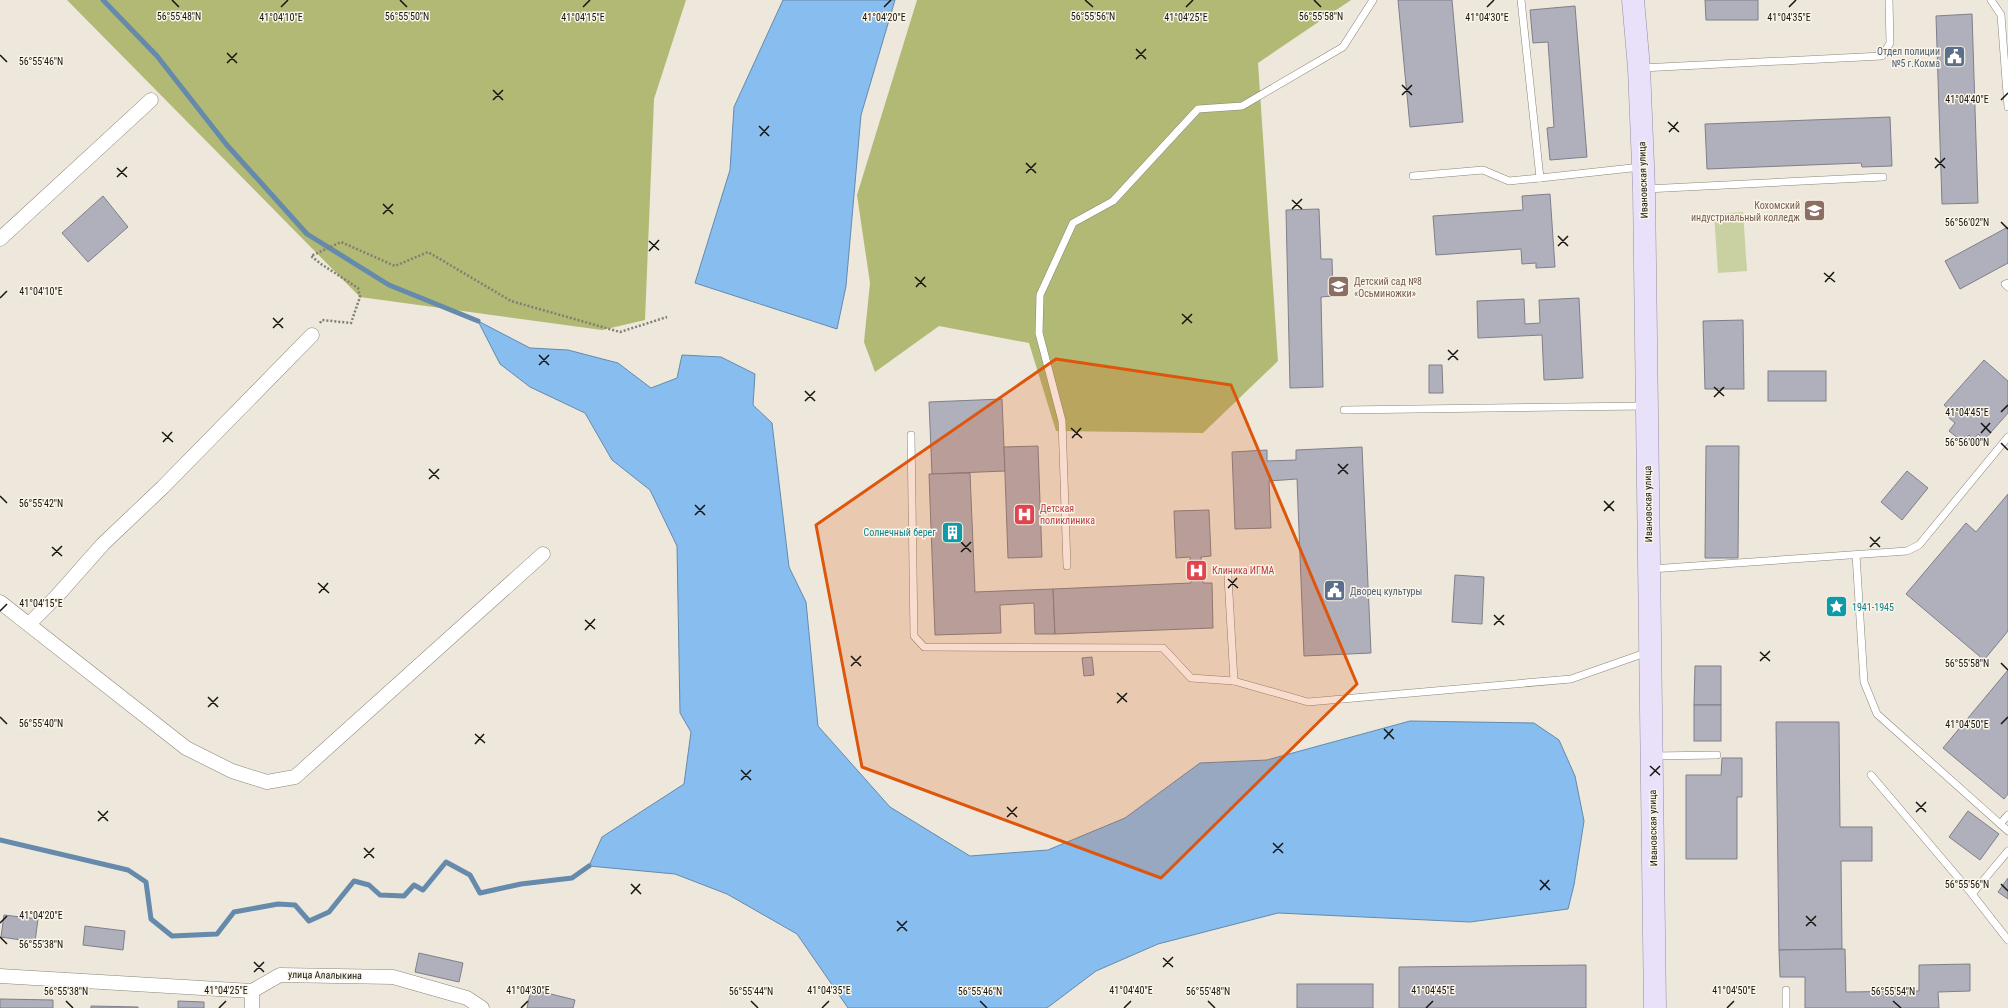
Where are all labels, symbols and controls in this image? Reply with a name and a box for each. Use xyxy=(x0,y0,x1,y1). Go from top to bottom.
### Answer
text: 56°55'48"N xyxy=(157,11,201,22)
text: 56°55'50"N xyxy=(385,11,429,22)
text: 56°55'56"N xyxy=(1071,11,1115,22)
text: 56°55'58"N xyxy=(1299,11,1343,22)
text: 41°04'10"E xyxy=(259,12,303,23)
text: 41°04'15"E xyxy=(561,12,605,23)
text: 41°04'20"E xyxy=(862,12,906,23)
text: 41°04'25"E xyxy=(1164,12,1208,23)
text: 41°04'30"E xyxy=(1465,12,1509,23)
text: 41°04'35"E xyxy=(1767,12,1811,23)
public building icon: Отдел полиции №5 г.Кохма xyxy=(1942,44,1968,70)
place label: Отдел полиции №5 г.Кохма xyxy=(1877,46,1940,69)
text: 56°55'46"N xyxy=(19,56,63,67)
text: 41°04'40"E xyxy=(1945,94,1989,105)
street label: Ивановская улица xyxy=(1636,141,1650,219)
school or university icon: Кохомский индустриальный колледж xyxy=(1802,198,1828,224)
place label: Кохомский индустриальный колледж xyxy=(1691,200,1800,223)
text: 56°56'02"N xyxy=(1945,217,1989,228)
school or university icon: Детский сад №8 «Осьминожки» xyxy=(1325,274,1351,300)
place label: Детский сад №8 «Осьминожки» xyxy=(1354,276,1422,299)
text: 41°04'10"E xyxy=(19,286,63,297)
text: 41°04'45"E xyxy=(1945,407,1989,418)
text: 56°56'00"N xyxy=(1945,437,1989,448)
street label: Ивановская улица xyxy=(1642,465,1654,542)
text: 56°55'42"N xyxy=(19,498,63,509)
hospital icon: Детская поликлиника xyxy=(1011,501,1037,527)
place label: Детская поликлиника xyxy=(1040,503,1095,526)
building icon: Солнечный берег xyxy=(939,519,965,545)
place label: Солнечный берег xyxy=(864,527,936,538)
hospital icon: Клиника ИГМА xyxy=(1183,557,1209,583)
place label: Клиника ИГМА xyxy=(1212,565,1275,576)
public building icon: Дворец культуры xyxy=(1322,578,1348,604)
place label: Дворец культуры xyxy=(1350,586,1422,597)
place icon: 1941-1945 xyxy=(1823,594,1849,620)
text: 41°04'15"E xyxy=(19,598,63,609)
place label: 1941-1945 xyxy=(1852,602,1894,613)
text: 56°55'58"N xyxy=(1945,658,1989,669)
text: 56°55'40"N xyxy=(19,718,63,729)
text: 41°04'50"E xyxy=(1945,719,1989,730)
street label: Ивановская улица xyxy=(1647,789,1659,866)
text: 56°55'56"N xyxy=(1945,879,1989,890)
text: 41°04'20"E xyxy=(19,910,63,921)
text: 56°55'38"N xyxy=(19,939,63,950)
street label: улица Алалыкина xyxy=(288,969,362,981)
text: 41°04'25"E xyxy=(204,985,248,996)
text: 41°04'30"E xyxy=(506,985,550,996)
text: 41°04'35"E xyxy=(807,985,851,996)
text: 41°04'40"E xyxy=(1109,985,1153,996)
text: 41°04'45"E xyxy=(1411,985,1455,996)
text: 41°04'50"E xyxy=(1712,985,1756,996)
text: 56°55'38"N xyxy=(44,986,88,997)
text: 56°55'44"N xyxy=(729,986,773,997)
text: 56°55'46"N xyxy=(958,986,1002,997)
text: 56°55'48"N xyxy=(1186,986,1230,997)
text: 56°55'54"N xyxy=(1871,986,1915,997)

